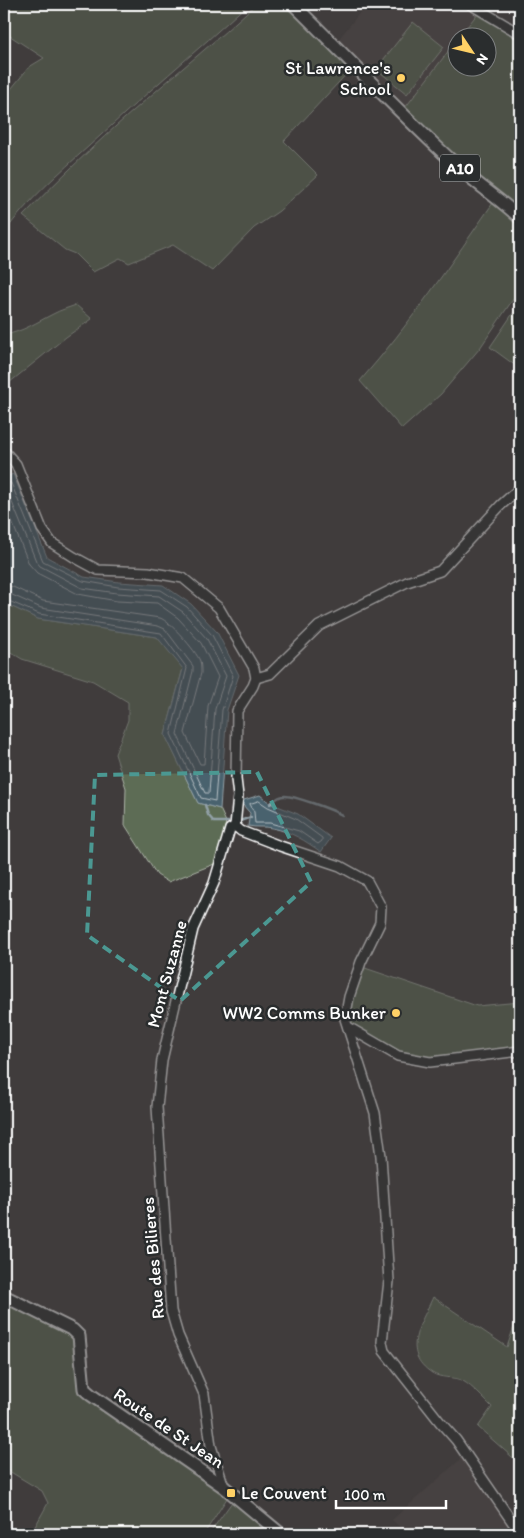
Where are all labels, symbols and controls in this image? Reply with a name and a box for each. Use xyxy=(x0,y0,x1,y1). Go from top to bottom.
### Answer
north arrow xyxy=(446,28,496,78)
text: N xyxy=(473,50,492,68)
place label: St Lawrence's School xyxy=(285,57,391,100)
marker: St Lawrence's School xyxy=(395,72,407,84)
road number: A10 xyxy=(440,154,480,182)
street label: Mont Suzanne xyxy=(142,918,192,1030)
place label: WW2 Comms Bunker xyxy=(223,1002,387,1024)
marker: WW2 Comms Bunker xyxy=(390,1007,402,1019)
street label: Rue des Bilieres xyxy=(137,1196,169,1320)
street label: Route de St Jean xyxy=(109,1383,229,1473)
scale bar xyxy=(336,1478,446,1510)
place label: Le Couvent xyxy=(241,1482,327,1504)
text: 100 m xyxy=(344,1486,386,1504)
marker: Le Couvent xyxy=(225,1487,237,1499)

